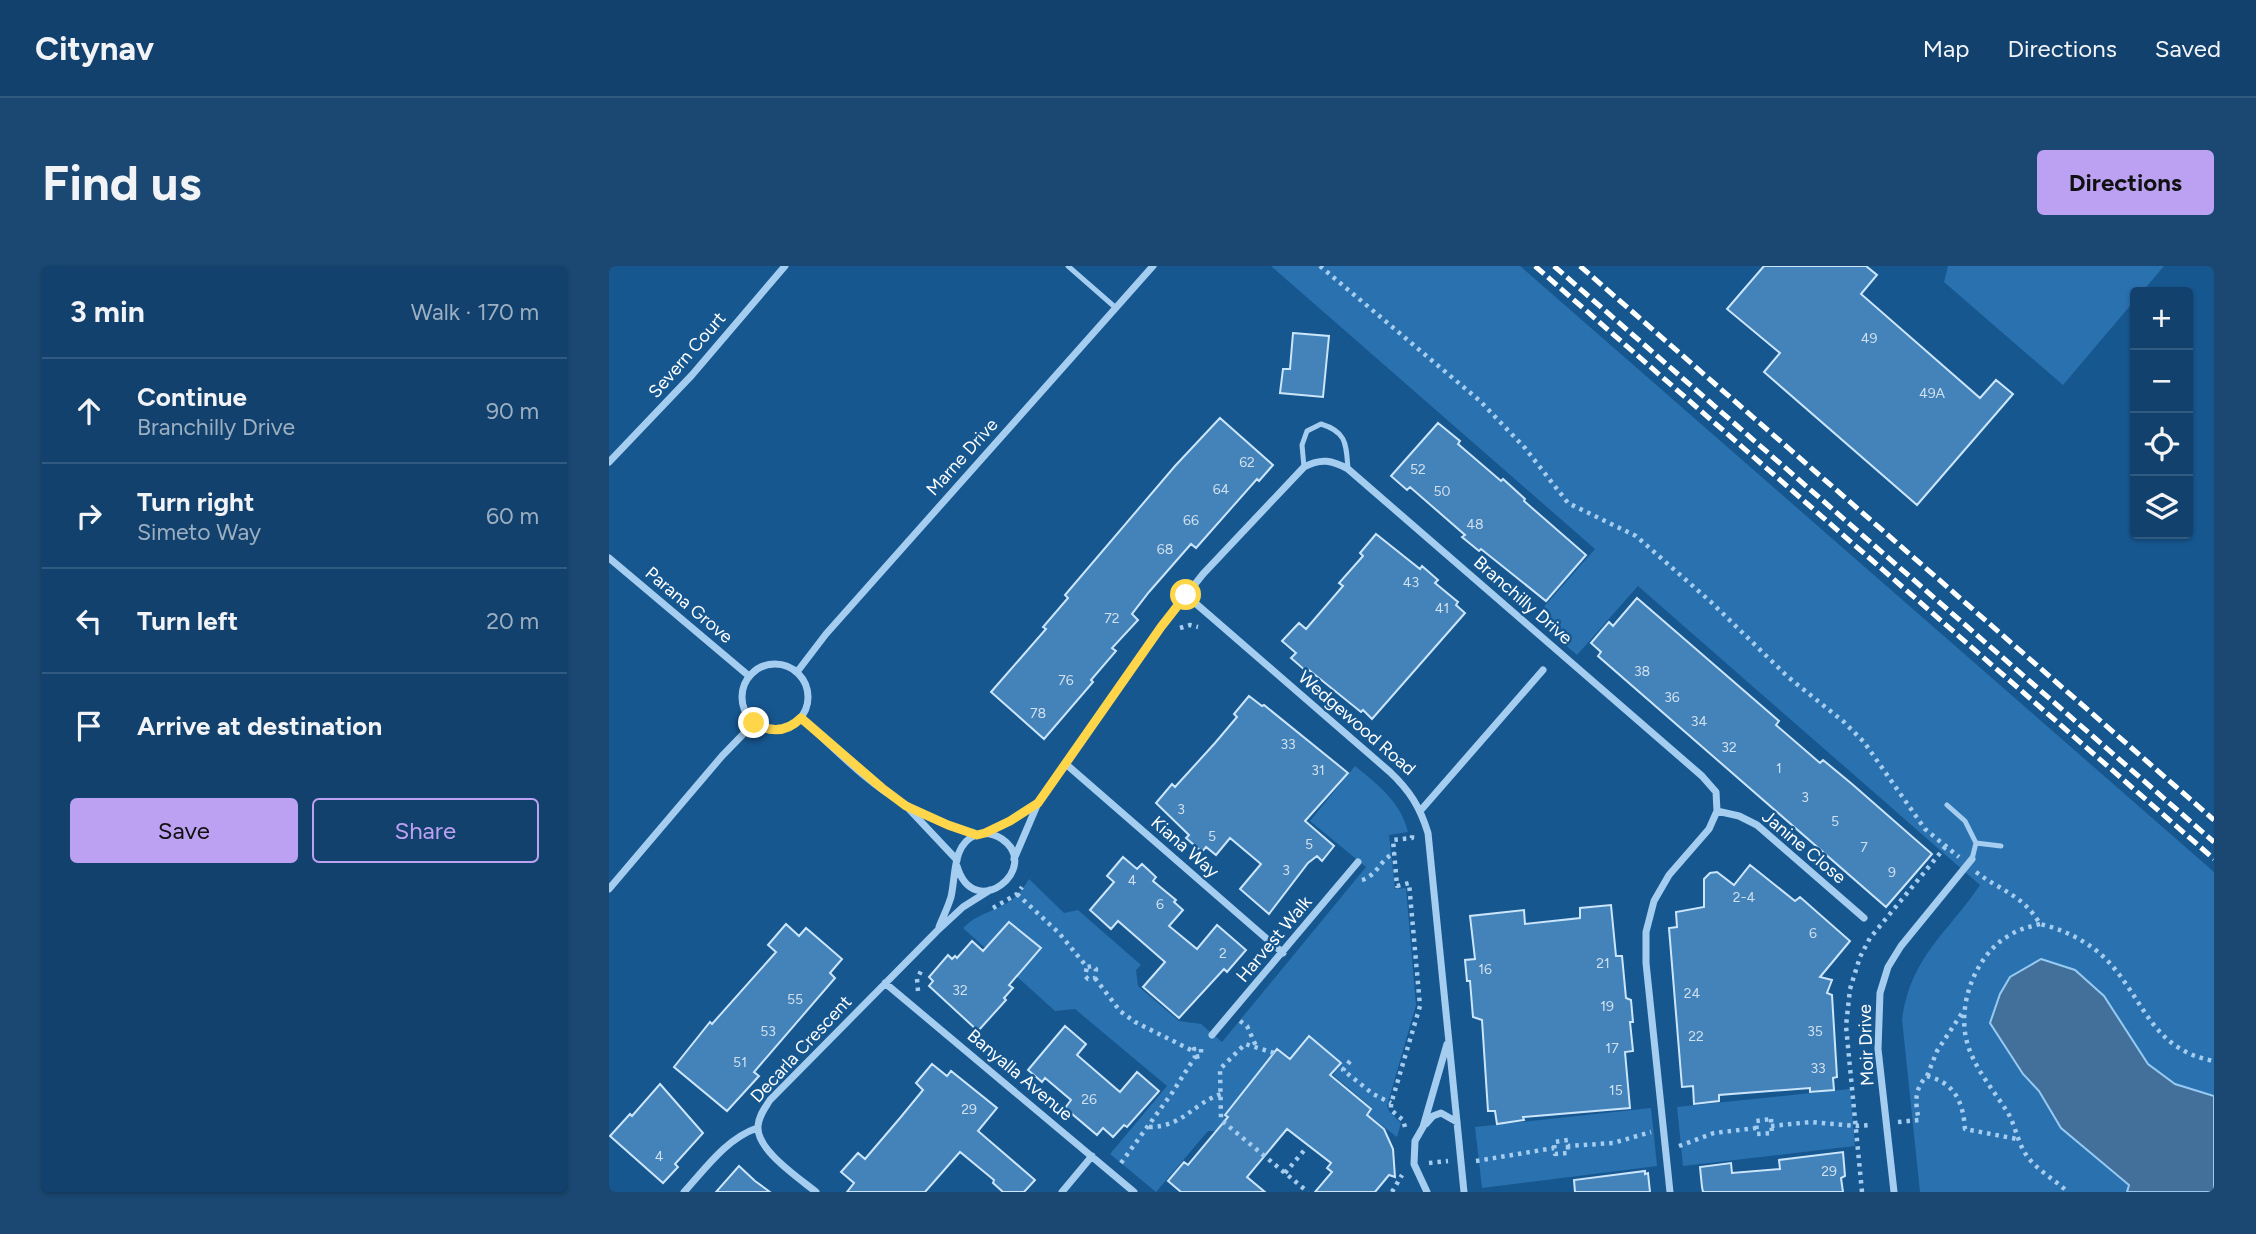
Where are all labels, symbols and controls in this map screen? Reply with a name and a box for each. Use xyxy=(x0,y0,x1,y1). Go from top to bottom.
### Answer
text: Citynav xyxy=(35,29,154,68)
text: Map xyxy=(1923,34,1969,63)
text: Directions xyxy=(2007,34,2117,63)
text: Saved xyxy=(2155,34,2221,63)
button: Directions xyxy=(2037,150,2214,215)
text: Find us xyxy=(42,153,201,212)
map controls xyxy=(2130,287,2193,539)
button: + xyxy=(2130,287,2193,350)
text: 3 min xyxy=(70,293,145,330)
text: Walk · 170 m xyxy=(411,298,539,326)
street label: Severn Court xyxy=(644,307,730,402)
house number: 49 xyxy=(1861,330,1877,347)
button: − xyxy=(2130,350,2193,413)
text: Continue xyxy=(137,381,247,413)
house number: 49A xyxy=(1919,385,1946,402)
icon: ahead xyxy=(70,392,108,430)
text: 90 m xyxy=(486,397,539,425)
text: Branchilly Drive xyxy=(137,413,295,441)
button: locate xyxy=(2130,413,2193,476)
street label: Marne Drive xyxy=(922,414,1003,500)
house number: 62 xyxy=(1239,454,1255,471)
house number: 52 xyxy=(1410,461,1426,478)
button: layers xyxy=(2130,476,2193,539)
house number: 64 xyxy=(1213,481,1230,498)
house number: 50 xyxy=(1433,483,1451,500)
text: Turn right xyxy=(137,486,254,518)
icon: right xyxy=(70,497,108,535)
text: 60 m xyxy=(486,502,539,530)
house number: 66 xyxy=(1183,512,1199,529)
house number: 48 xyxy=(1466,516,1484,533)
text: Simeto Way xyxy=(137,518,261,546)
house number: 68 xyxy=(1157,541,1173,558)
street label: Branchilly Drive xyxy=(1469,551,1577,649)
street label: Parana Grove xyxy=(641,562,737,648)
house number: 43 xyxy=(1403,574,1419,591)
route start xyxy=(1170,579,1201,610)
house number: 41 xyxy=(1435,600,1449,617)
icon: left xyxy=(70,602,108,640)
text: Turn left xyxy=(137,605,238,637)
text: 20 m xyxy=(486,607,539,635)
house number: 72 xyxy=(1104,610,1120,627)
house number: 38 xyxy=(1634,663,1650,680)
street label: Wedgewood Road xyxy=(1294,666,1420,780)
house number: 76 xyxy=(1058,672,1074,689)
house number: 36 xyxy=(1664,689,1680,706)
house number: 78 xyxy=(1030,705,1046,722)
icon: arrive xyxy=(70,707,108,745)
route end xyxy=(738,707,769,738)
text: Arrive at destination xyxy=(137,710,382,742)
house number: 34 xyxy=(1691,713,1707,730)
house number: 33 xyxy=(1280,736,1296,753)
house number: 32 xyxy=(1721,739,1737,756)
house number: 1 xyxy=(1776,760,1782,777)
house number: 31 xyxy=(1311,762,1325,779)
house number: 3 xyxy=(1801,789,1809,806)
button: Save xyxy=(70,798,298,863)
button: Share xyxy=(312,798,539,863)
house number: 3 xyxy=(1177,801,1185,818)
street label: Janine Close xyxy=(1758,806,1850,889)
street label: Kiana Way xyxy=(1146,811,1224,883)
house number: 5 xyxy=(1831,813,1839,830)
house number: 5 xyxy=(1208,828,1216,845)
house number: 5 xyxy=(1305,836,1313,853)
house number: 7 xyxy=(1860,839,1868,856)
house number: 3 xyxy=(1282,862,1290,879)
house number: 9 xyxy=(1888,864,1896,881)
house number: 4 xyxy=(1128,872,1137,889)
house number: 2-4 xyxy=(1733,889,1755,906)
street label: Harvest Walk xyxy=(1232,891,1317,987)
house number: 6 xyxy=(1156,896,1164,913)
house number: 6 xyxy=(1809,925,1817,942)
house number: 2 xyxy=(1219,945,1227,962)
house number: 21 xyxy=(1596,955,1610,972)
house number: 16 xyxy=(1478,961,1492,978)
house number: 32 xyxy=(952,982,968,999)
house number: 24 xyxy=(1684,985,1701,1002)
street label: Decarla Crescent xyxy=(746,991,856,1107)
house number: 55 xyxy=(787,991,803,1008)
house number: 19 xyxy=(1600,998,1614,1015)
street label: Moir Drive xyxy=(1854,1003,1878,1086)
house number: 53 xyxy=(760,1023,776,1040)
house number: 35 xyxy=(1807,1023,1823,1040)
street label: Banyalla Avenue xyxy=(963,1024,1077,1126)
house number: 22 xyxy=(1688,1028,1704,1045)
house number: 17 xyxy=(1605,1040,1619,1057)
house number: 51 xyxy=(733,1054,747,1071)
house number: 33 xyxy=(1810,1060,1826,1077)
house number: 15 xyxy=(1609,1082,1623,1099)
house number: 26 xyxy=(1081,1091,1097,1108)
house number: 29 xyxy=(961,1101,977,1118)
house number: 4 xyxy=(655,1148,664,1165)
house number: 29 xyxy=(1821,1163,1837,1180)

